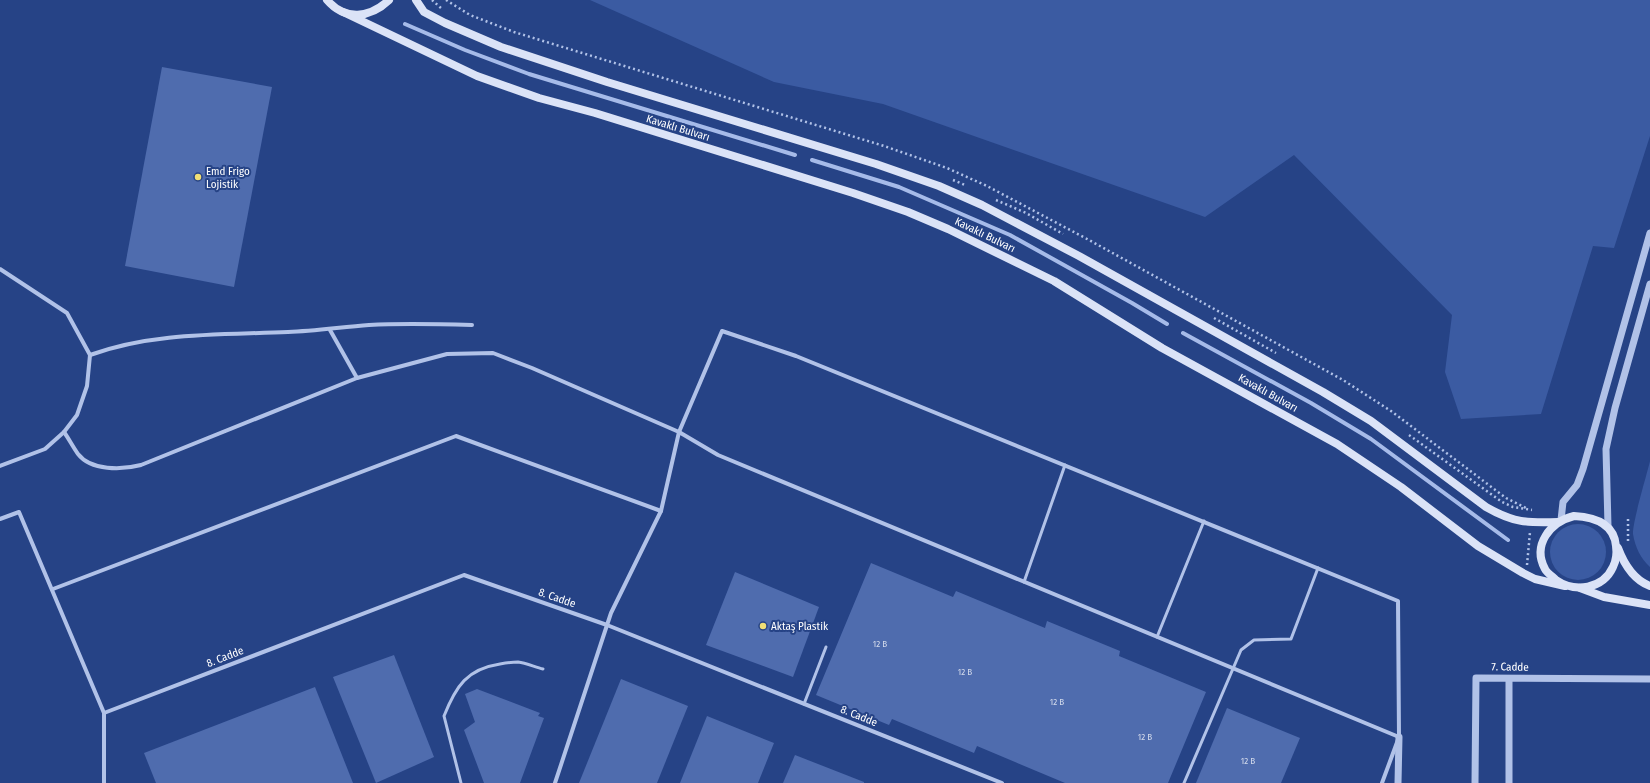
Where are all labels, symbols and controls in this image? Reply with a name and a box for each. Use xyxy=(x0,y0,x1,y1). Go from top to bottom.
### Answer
street label: Kavaklı Bulvarı xyxy=(645,112,711,144)
place label: Emd Frigo Lojistik xyxy=(206,165,250,191)
marker: Emd Frigo Lojistik xyxy=(193,172,203,182)
street label: Kavaklı Bulvarı xyxy=(953,215,1017,255)
street label: Kavaklı Bulvarı xyxy=(1236,371,1300,415)
street label: 8. Cadde xyxy=(537,586,577,610)
place label: Aktaş Plastik xyxy=(771,620,829,633)
marker: Aktaş Plastik xyxy=(758,621,768,631)
house number: 12 B xyxy=(873,639,887,649)
street label: 8. Cadde xyxy=(205,644,245,670)
street label: 7. Cadde xyxy=(1491,660,1529,674)
house number: 12 B xyxy=(958,667,972,677)
house number: 12 B xyxy=(1050,697,1064,707)
street label: 8. Cadde xyxy=(839,703,879,729)
house number: 12 B xyxy=(1138,732,1152,742)
house number: 12 B xyxy=(1241,756,1255,766)

